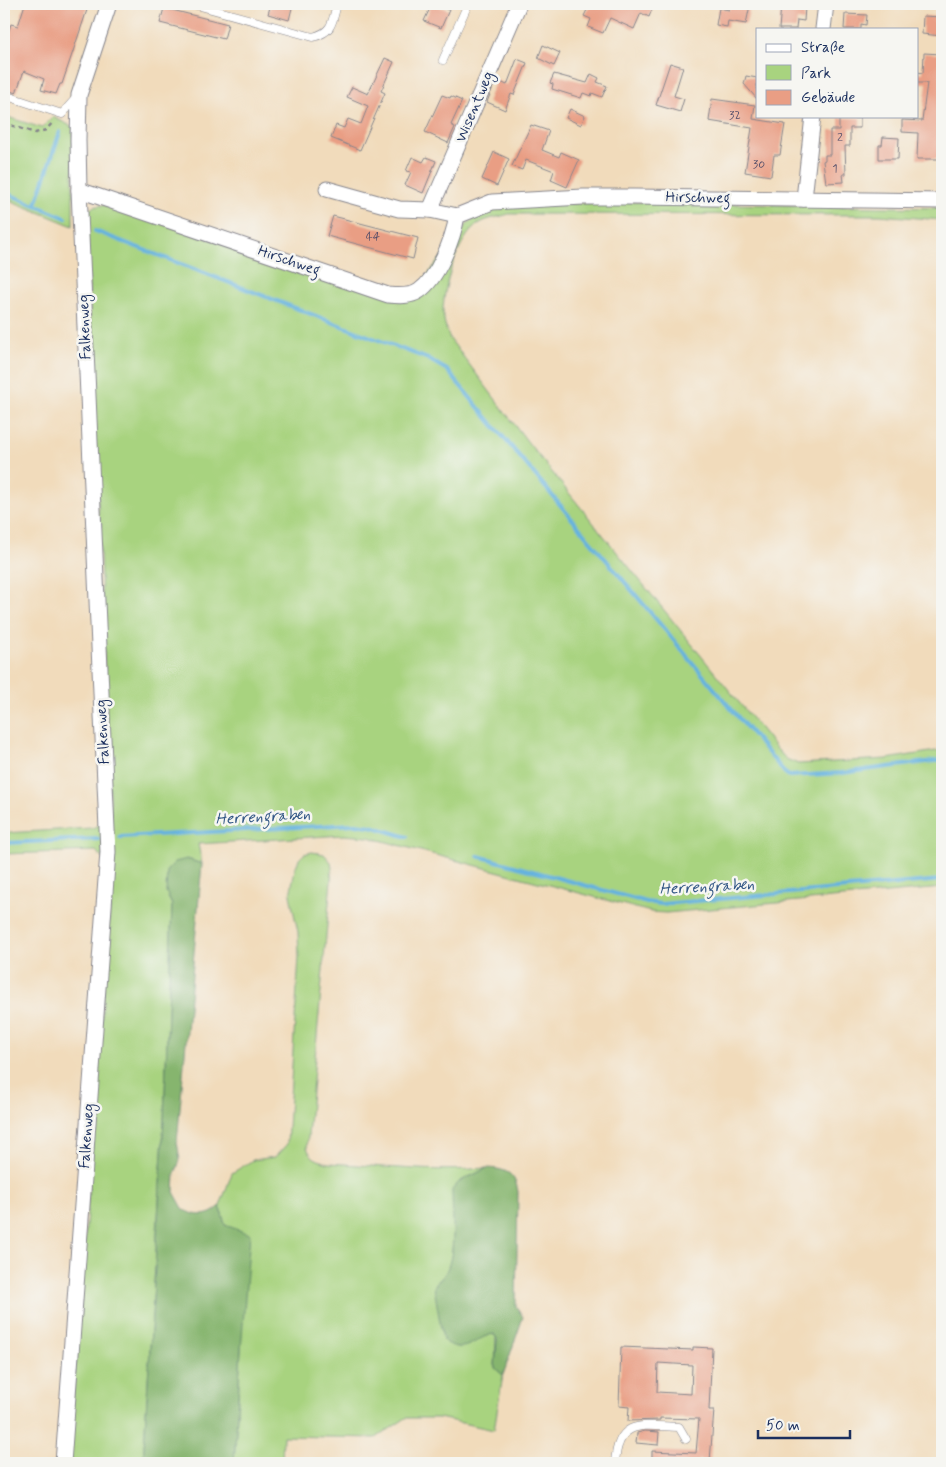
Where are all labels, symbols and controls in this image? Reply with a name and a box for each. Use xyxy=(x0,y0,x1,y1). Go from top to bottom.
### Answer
legend xyxy=(756,28,918,118)
text: Straße xyxy=(801,38,845,58)
text: Park xyxy=(801,64,831,84)
street label: Wisentweg xyxy=(451,68,500,146)
text: Gebäude xyxy=(801,88,855,108)
house number: 32 xyxy=(729,108,741,124)
house number: 2 xyxy=(837,130,843,146)
house number: 30 xyxy=(753,157,765,173)
house number: 1 xyxy=(832,161,838,177)
street label: Hirschweg xyxy=(665,187,731,210)
house number: 44 xyxy=(366,229,380,245)
street label: Hirschweg xyxy=(255,241,323,282)
street label: Falkenweg xyxy=(74,294,97,360)
street label: Falkenweg xyxy=(91,699,116,765)
water label: Herrengraben xyxy=(215,804,311,832)
water label: Herrengraben xyxy=(659,874,755,902)
street label: Falkenweg xyxy=(75,1103,100,1169)
scale bar xyxy=(758,1407,851,1439)
text: 50 m xyxy=(766,1416,800,1436)

